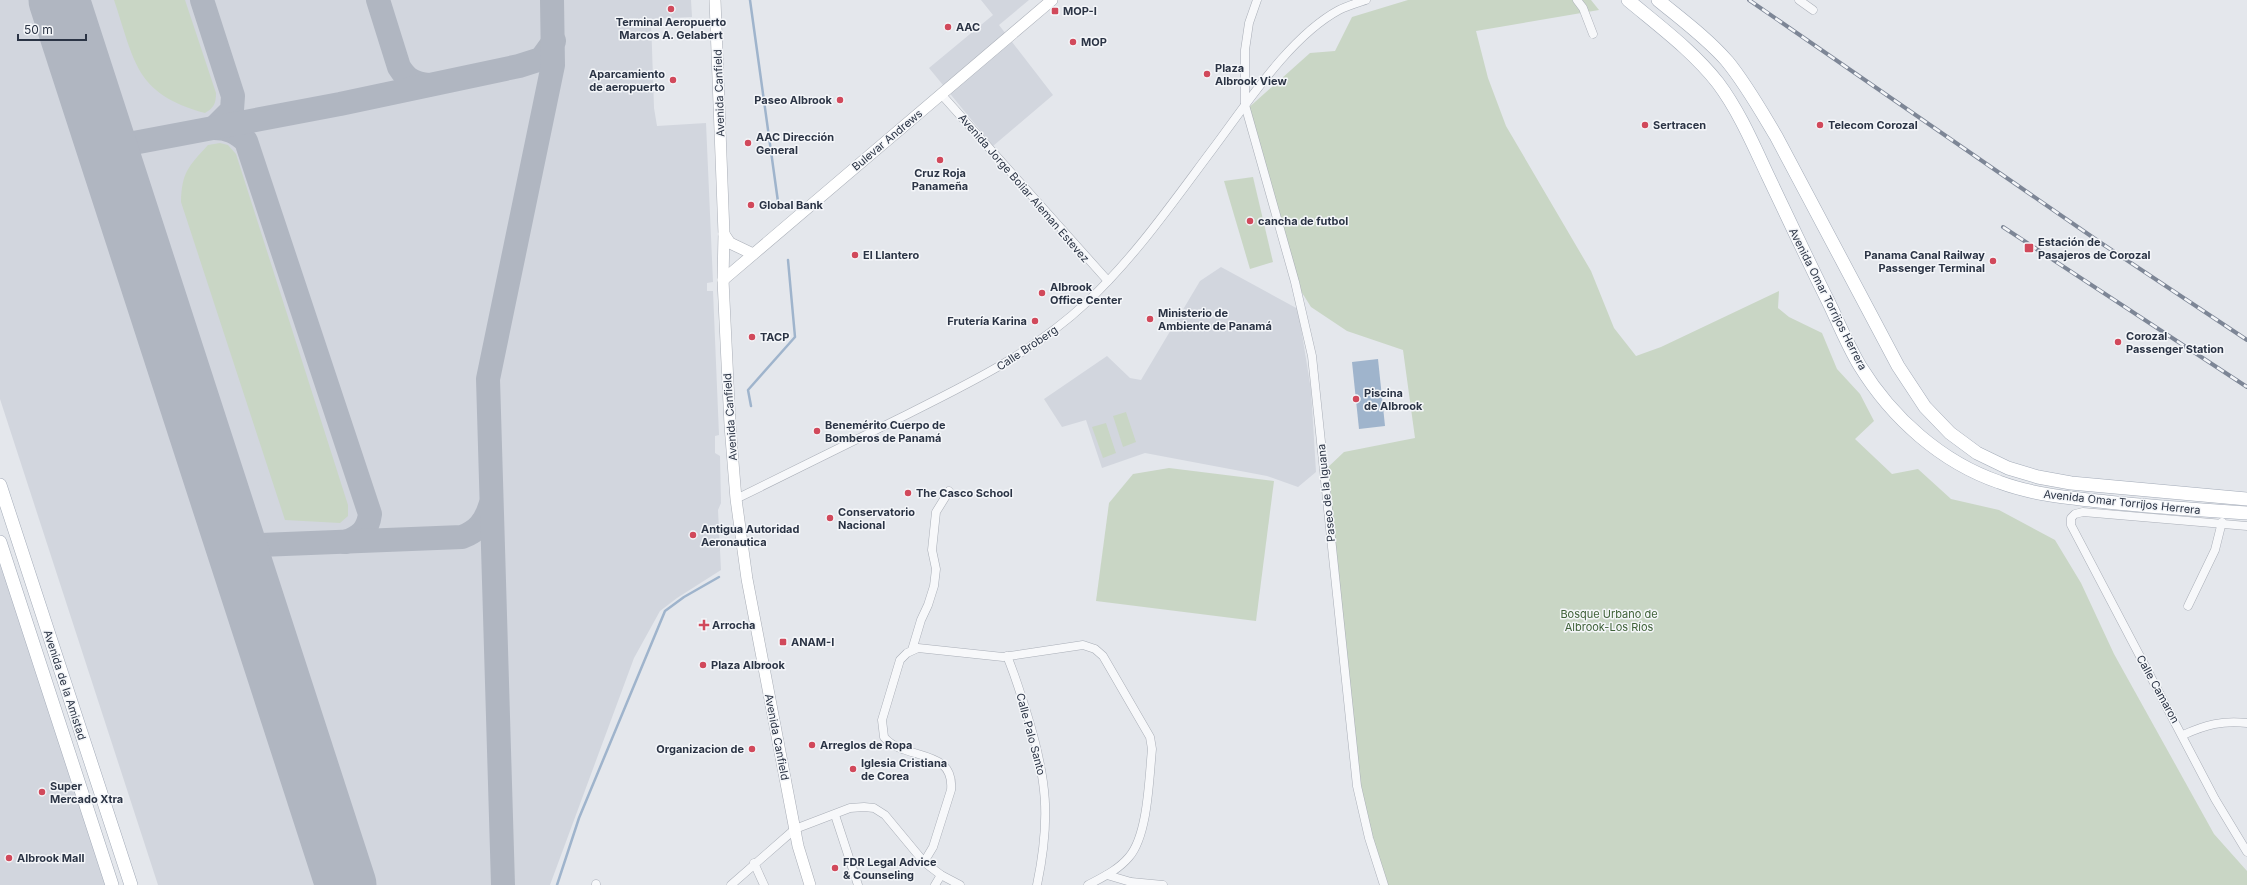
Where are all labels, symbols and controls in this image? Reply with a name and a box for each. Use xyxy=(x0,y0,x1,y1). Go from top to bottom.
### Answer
marker: Terminal Aeropuerto Marcos A. Gelabert xyxy=(666,4,676,14)
place label: MOP-I xyxy=(1063,4,1097,18)
marker: MOP-I xyxy=(1050,6,1060,16)
place label: Terminal Aeropuerto Marcos A. Gelabert xyxy=(616,15,727,42)
scale bar xyxy=(18,16,86,42)
place label: AAC xyxy=(956,20,980,34)
text: 50 m xyxy=(24,22,53,37)
marker: AAC xyxy=(943,22,953,32)
place label: MOP xyxy=(1081,35,1107,49)
marker: MOP xyxy=(1068,37,1078,47)
street label: Avenida Canfield xyxy=(710,49,728,137)
place label: Plaza Albrook View xyxy=(1215,61,1287,88)
place label: Aparcamiento de aeropuerto xyxy=(589,67,665,94)
marker: Plaza Albrook View xyxy=(1202,69,1212,79)
marker: Aparcamiento de aeropuerto xyxy=(668,75,678,85)
place label: Paseo Albrook xyxy=(754,93,833,107)
marker: Paseo Albrook xyxy=(835,95,845,105)
street label: Bulevar Andrews xyxy=(849,106,925,174)
street label: Avenida Jorge Boliar Aleman Estevez xyxy=(956,111,1092,265)
place label: Sertracen xyxy=(1653,118,1706,132)
place label: Telecom Corozal xyxy=(1828,118,1918,132)
marker: Sertracen xyxy=(1640,120,1650,130)
marker: Telecom Corozal xyxy=(1815,120,1825,130)
place label: AAC Dirección General xyxy=(756,130,834,157)
marker: AAC Dirección General xyxy=(743,138,753,148)
marker: Cruz Roja Panameña xyxy=(935,155,945,165)
place label: Cruz Roja Panameña xyxy=(912,166,968,193)
place label: Global Bank xyxy=(759,198,824,212)
marker: Global Bank xyxy=(746,200,756,210)
place label: cancha de futbol xyxy=(1258,214,1348,228)
marker: cancha de futbol xyxy=(1245,216,1255,226)
street label: Avenida Omar Torrijos Herrera xyxy=(1786,226,1870,372)
place label: Estación de Pasajeros de Corozal xyxy=(2038,235,2151,262)
marker: Estación de Pasajeros de Corozal xyxy=(2023,242,2035,254)
place label: El Llantero xyxy=(863,248,919,262)
place label: Panama Canal Railway Passenger Terminal xyxy=(1864,248,1985,275)
marker: El Llantero xyxy=(850,250,860,260)
marker: Panama Canal Railway Passenger Terminal xyxy=(1988,256,1998,266)
place label: Albrook Office Center xyxy=(1050,280,1122,307)
marker: Albrook Office Center xyxy=(1037,288,1047,298)
place label: Ministerio de Ambiente de Panamá xyxy=(1158,306,1272,333)
place label: Frutería Karina xyxy=(947,314,1027,328)
marker: Ministerio de Ambiente de Panamá xyxy=(1145,314,1155,324)
marker: Frutería Karina xyxy=(1030,316,1040,326)
street label: Calle Broberg xyxy=(994,322,1060,374)
place label: Corozal Passenger Station xyxy=(2126,329,2224,356)
place label: TACP xyxy=(760,330,789,344)
marker: TACP xyxy=(747,332,757,342)
marker: Corozal Passenger Station xyxy=(2113,337,2123,347)
street label: Avenida Canfield xyxy=(720,373,740,461)
place label: Piscina de Albrook xyxy=(1364,386,1423,413)
marker: Piscina de Albrook xyxy=(1351,394,1361,404)
place label: Benemérito Cuerpo de Bomberos de Panamá xyxy=(825,418,946,445)
marker: Benemérito Cuerpo de Bomberos de Panamá xyxy=(812,426,822,436)
street label: Paseo de la Iguana xyxy=(1314,443,1338,543)
place label: The Casco School xyxy=(916,486,1013,500)
street label: Avenida Omar Torrijos Herrera xyxy=(2043,487,2201,517)
marker: The Casco School xyxy=(903,488,913,498)
place label: Conservatorio Nacional xyxy=(838,505,915,532)
marker: Conservatorio Nacional xyxy=(825,513,835,523)
place label: Antigua Autoridad Aeronautica xyxy=(701,522,799,549)
marker: Antigua Autoridad Aeronautica xyxy=(688,530,698,540)
park label: Bosque Urbano de Albrook-Los Ríos xyxy=(1560,607,1658,634)
place label: Arrocha xyxy=(712,618,755,632)
marker: Arrocha xyxy=(699,620,709,630)
street label: Avenida de la Amistad xyxy=(41,628,89,742)
place label: ANAM-I xyxy=(791,635,834,649)
marker: ANAM-I xyxy=(778,637,788,647)
street label: Calle Camaron xyxy=(2133,652,2183,726)
place label: Plaza Albrook xyxy=(711,658,786,672)
marker: Plaza Albrook xyxy=(698,660,708,670)
street label: Calle Palo Santo xyxy=(1013,691,1049,777)
street label: Avenida Canfield xyxy=(762,693,792,781)
place label: Arreglos de Ropa xyxy=(820,738,912,752)
marker: Arreglos de Ropa xyxy=(807,740,817,750)
place label: Organizacion de xyxy=(656,742,744,756)
marker: Organizacion de xyxy=(747,744,757,754)
place label: Iglesia Cristiana de Corea xyxy=(861,756,947,783)
marker: Iglesia Cristiana de Corea xyxy=(848,764,858,774)
place label: Super Mercado Xtra xyxy=(50,779,123,806)
marker: Super Mercado Xtra xyxy=(37,787,47,797)
place label: Albrook Mall xyxy=(17,851,84,865)
marker: Albrook Mall xyxy=(4,853,14,863)
place label: FDR Legal Advice & Counseling xyxy=(843,855,937,882)
marker: FDR Legal Advice & Counseling xyxy=(830,863,840,873)

